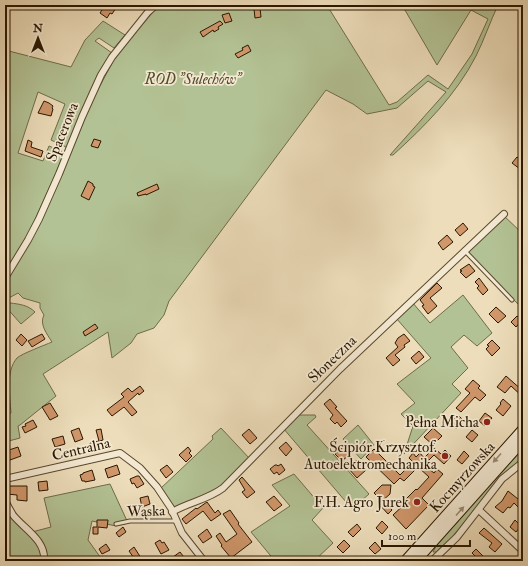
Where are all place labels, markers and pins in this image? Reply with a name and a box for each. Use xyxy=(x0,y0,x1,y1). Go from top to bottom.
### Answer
place label: Pełna Micha xyxy=(405,413,480,432)
marker: Pełna Micha xyxy=(482,417,492,427)
place label: Ścipiór Krzysztof. Autoelektromechanika xyxy=(303,437,438,474)
marker: Ścipiór Krzysztof. Autoelektromechanika xyxy=(440,451,450,461)
place label: F.H. Agro Jurek xyxy=(314,493,409,513)
marker: F.H. Agro Jurek xyxy=(412,497,422,507)

